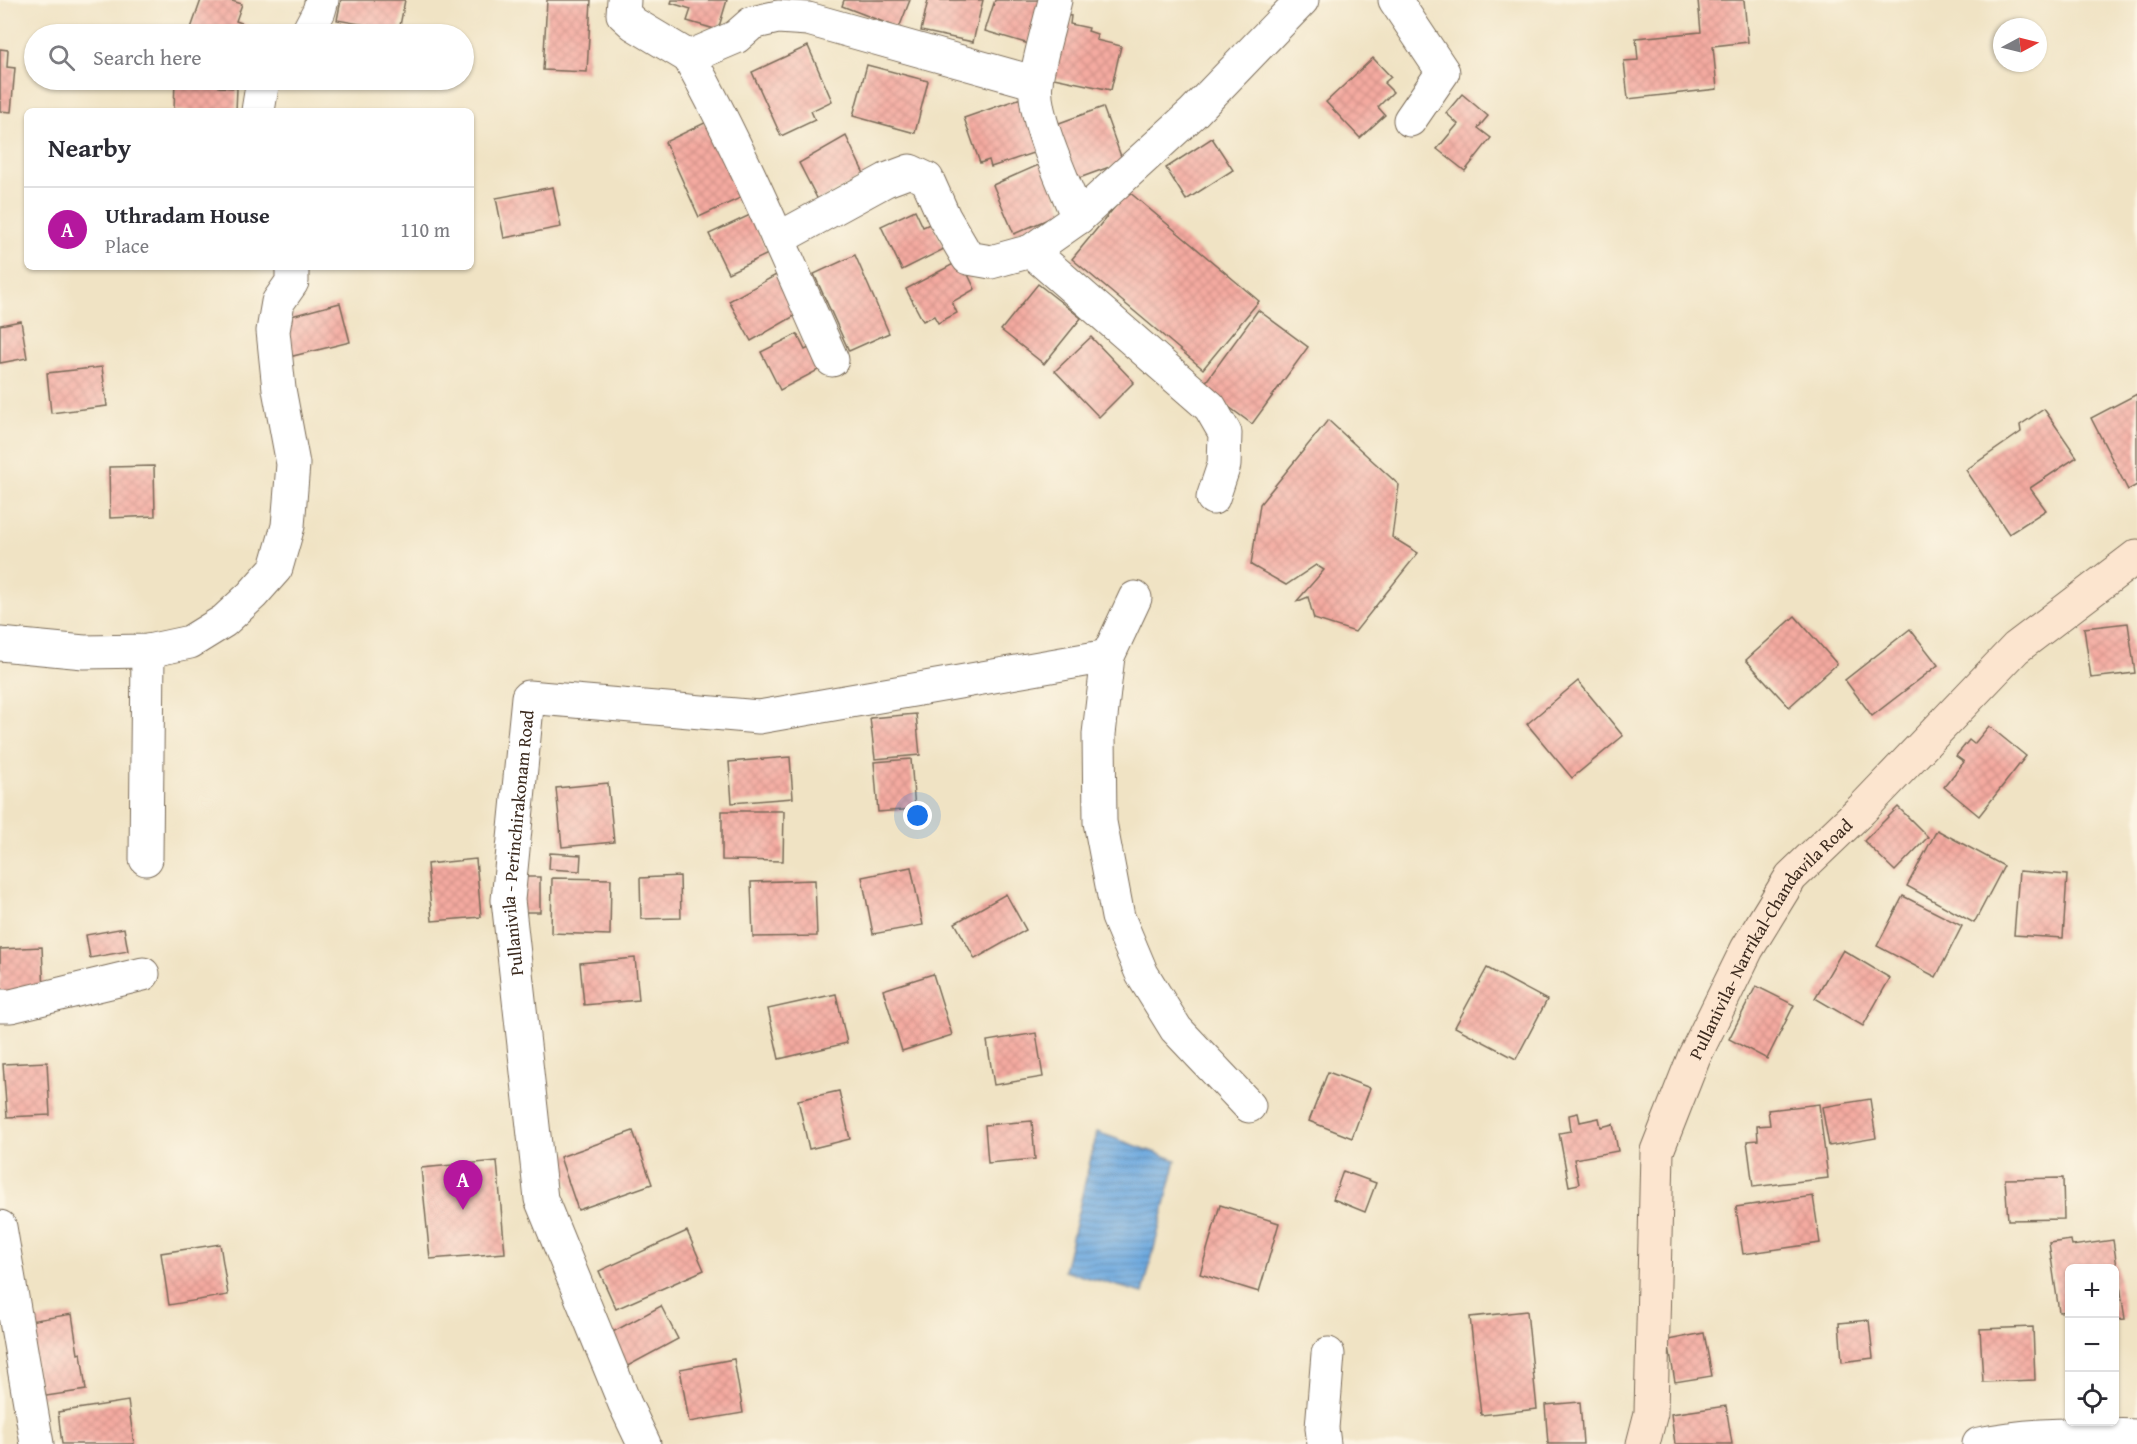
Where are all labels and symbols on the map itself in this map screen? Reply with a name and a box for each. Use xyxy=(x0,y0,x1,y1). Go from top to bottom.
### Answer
north arrow xyxy=(1993,18,2047,72)
street label: Pullanivila - Perinchirakonam Road xyxy=(494,708,540,977)
your location xyxy=(903,801,932,830)
street label: Pullanivila- Narrikal-Chandavila Road xyxy=(1681,812,1858,1064)
pin: A xyxy=(444,1160,482,1210)

